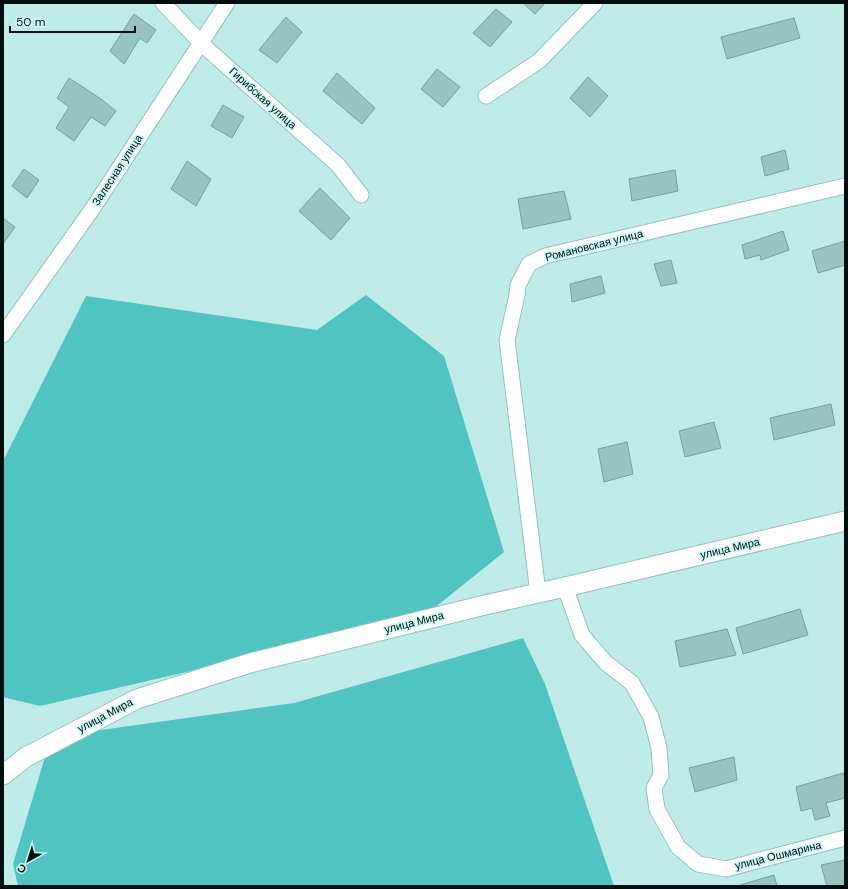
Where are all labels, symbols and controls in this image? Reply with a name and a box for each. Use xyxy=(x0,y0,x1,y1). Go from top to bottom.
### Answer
scale bar xyxy=(10,8,135,34)
text: 50 m xyxy=(16,14,45,30)
street label: Гирибская улица xyxy=(226,64,300,132)
street label: Залесная улица xyxy=(89,131,146,208)
street label: Романовская улица xyxy=(544,226,645,264)
street label: улица Мира xyxy=(699,534,762,562)
street label: улица Мира xyxy=(383,608,446,636)
street label: улица Мира xyxy=(75,694,136,735)
street label: улица Ошмарина xyxy=(733,837,824,873)
north arrow xyxy=(8,841,48,881)
text: С xyxy=(14,861,29,877)

